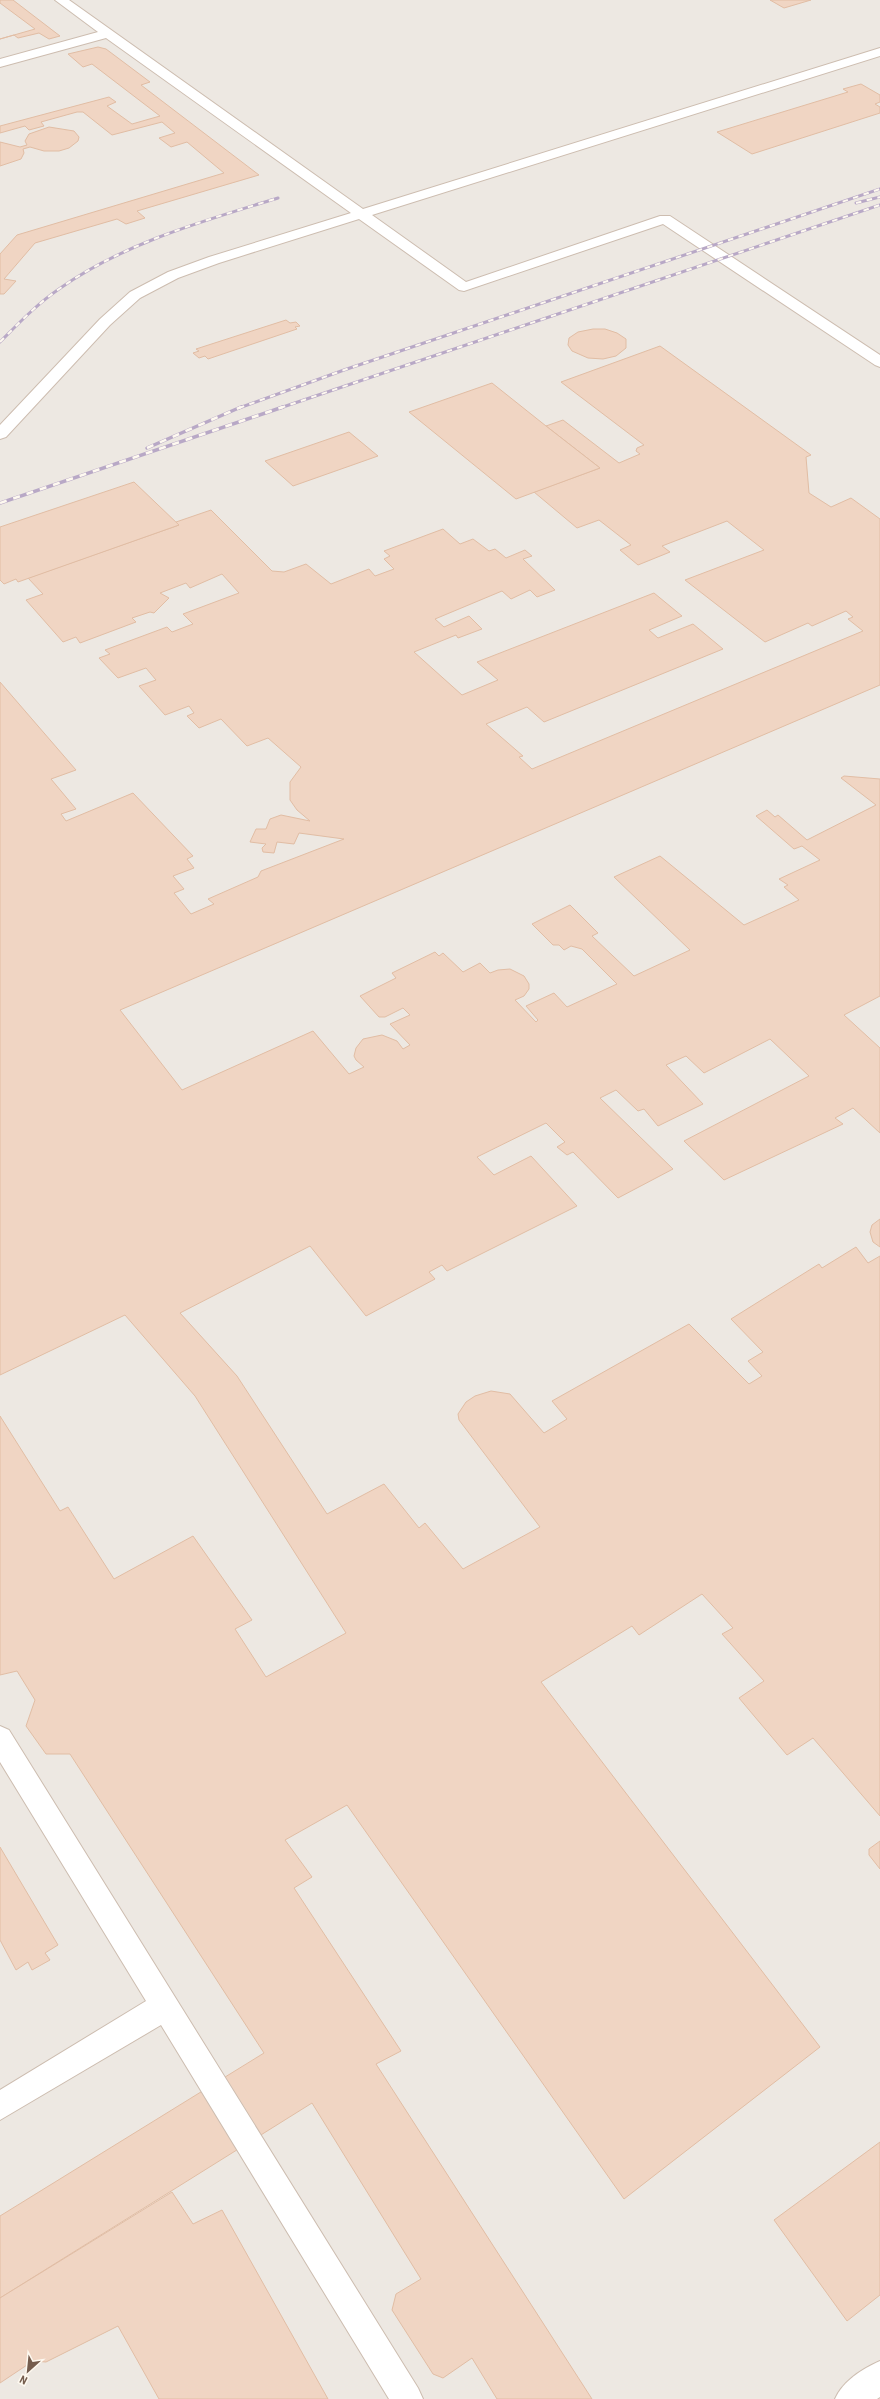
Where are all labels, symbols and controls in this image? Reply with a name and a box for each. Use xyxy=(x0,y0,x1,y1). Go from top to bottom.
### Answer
north arrow xyxy=(8,2351,48,2391)
text: N xyxy=(18,2372,30,2387)

